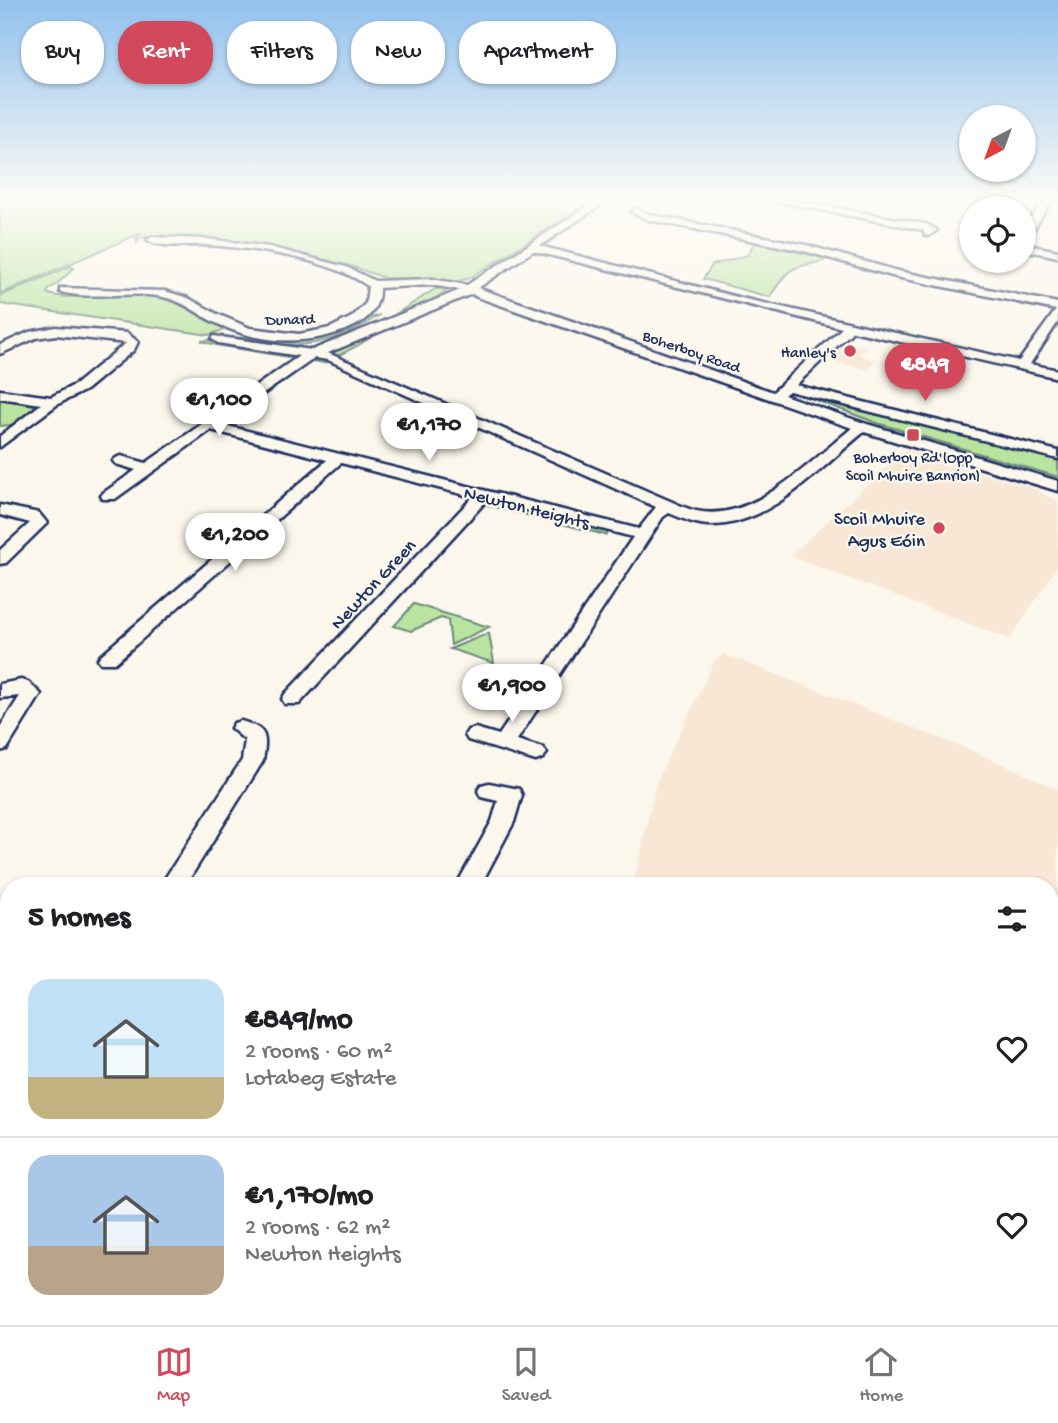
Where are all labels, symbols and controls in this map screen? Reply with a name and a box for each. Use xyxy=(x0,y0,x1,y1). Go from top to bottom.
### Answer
chip: Buy xyxy=(21,21,104,84)
chip: Rent xyxy=(118,21,213,84)
chip: Filters xyxy=(227,21,337,84)
chip: New xyxy=(351,21,445,84)
chip: Apartment xyxy=(459,21,616,84)
north arrow xyxy=(959,105,1036,182)
map controls xyxy=(959,105,1036,273)
button: locate xyxy=(959,196,1036,273)
street label: Dunard xyxy=(264,311,317,332)
street label: Boherboy Road xyxy=(638,327,744,379)
marker: Hanley's xyxy=(842,343,858,359)
pin: €849 xyxy=(884,344,966,403)
place label: Hanley's xyxy=(781,345,837,364)
text: €849 xyxy=(901,352,949,379)
pin: €1,100 xyxy=(162,378,276,438)
text: €1,100 xyxy=(186,387,252,414)
pin: €1,170 xyxy=(372,404,486,463)
text: €1,170 xyxy=(397,412,461,439)
marker: Boherboy Rd (Opp Scoil Mhuire Banrion) xyxy=(905,427,921,443)
place label: Boherboy Rd (Opp Scoil Mhuire Banrion) xyxy=(846,450,980,487)
street label: Newton Heights xyxy=(461,483,592,536)
place label: Scoil Mhuire Agus Eóin xyxy=(834,509,925,554)
pin: €1,200 xyxy=(178,514,292,573)
marker: Scoil Mhuire Agus Eóin xyxy=(931,520,947,536)
text: €1,200 xyxy=(201,522,269,549)
street label: Newton Green xyxy=(327,535,422,635)
pin: €1,900 xyxy=(455,664,569,724)
text: €1,900 xyxy=(478,673,546,700)
icon: filters xyxy=(993,900,1031,938)
text: 5 homes xyxy=(28,902,130,937)
text: €849/mo xyxy=(245,1004,353,1039)
icon: home xyxy=(84,1007,168,1091)
icon: heart xyxy=(993,1030,1031,1068)
text: 2 rooms · 60 m² xyxy=(245,1039,392,1066)
text: Lotabeg Estate xyxy=(245,1066,396,1093)
text: €1,170/mo xyxy=(245,1180,373,1215)
icon: home xyxy=(84,1183,168,1267)
icon: heart xyxy=(993,1206,1031,1244)
text: 2 rooms · 62 m² xyxy=(245,1215,390,1242)
text: Newton Heights xyxy=(245,1242,401,1269)
tab: Map xyxy=(155,1343,193,1408)
tab: Saved xyxy=(502,1343,550,1408)
tab: Home xyxy=(859,1343,903,1408)

